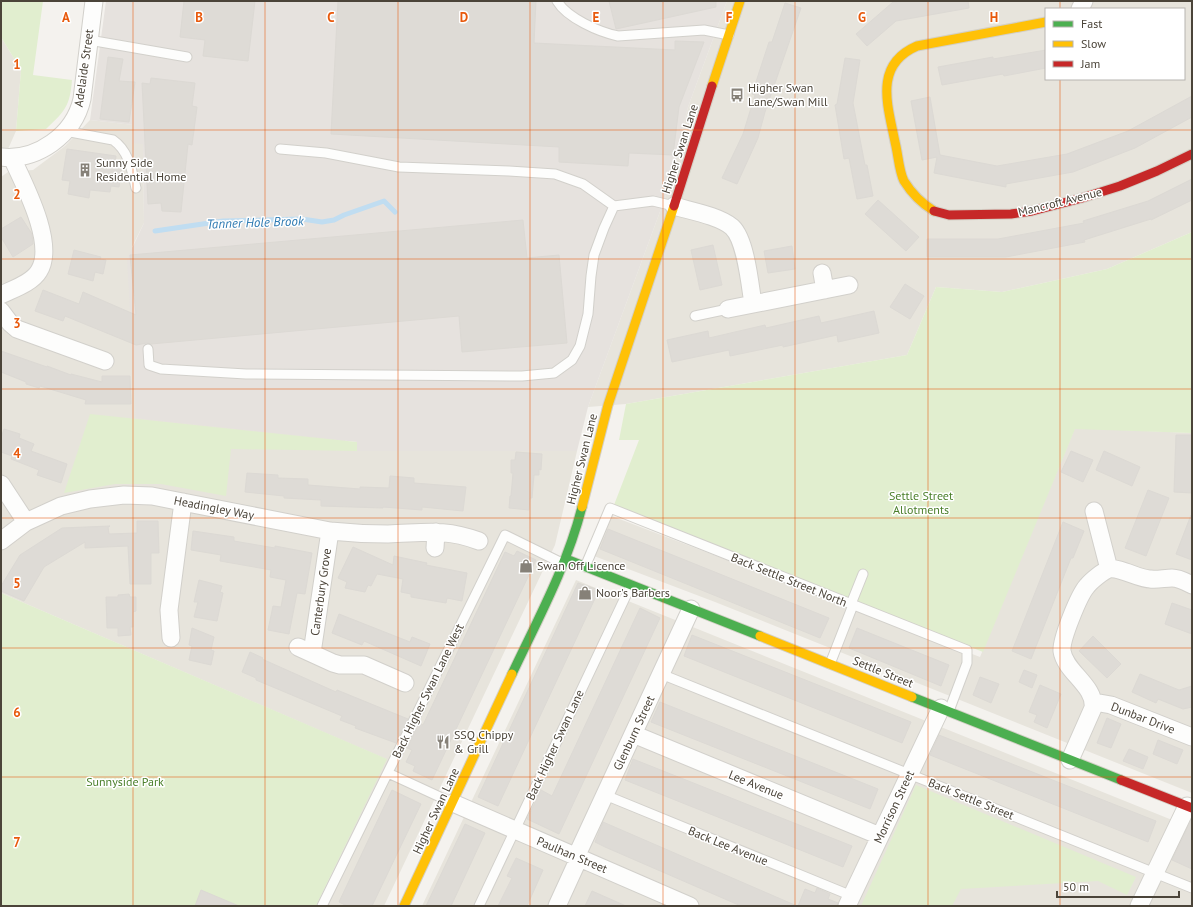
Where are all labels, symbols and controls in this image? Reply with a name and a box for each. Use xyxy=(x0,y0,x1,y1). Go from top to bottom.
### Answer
legend xyxy=(1045,8,1185,80)
text: A xyxy=(62,9,70,26)
text: B xyxy=(195,9,203,26)
text: C xyxy=(327,9,335,26)
text: D xyxy=(460,9,468,26)
text: E xyxy=(593,9,600,26)
text: F xyxy=(726,9,733,26)
text: G xyxy=(858,9,866,26)
text: H xyxy=(990,9,998,26)
text: Fast xyxy=(1081,16,1102,31)
street label: Adelaide Street xyxy=(71,28,96,108)
text: Slow xyxy=(1081,36,1106,51)
text: 1 xyxy=(13,56,21,73)
text: Jam xyxy=(1080,56,1100,71)
place label: Higher Swan Lane/Swan Mill xyxy=(748,80,828,109)
bus stop icon: Higher Swan Lane/Swan Mill xyxy=(729,87,745,103)
street label: Higher Swan Lane xyxy=(658,102,701,195)
place label: Sunny Side Residential Home xyxy=(96,155,186,184)
building icon: Sunny Side Residential Home xyxy=(77,162,93,178)
street label: Mancroft Avenue xyxy=(1016,184,1103,219)
text: 2 xyxy=(13,186,21,203)
water label: Tanner Hole Brook xyxy=(206,212,305,233)
text: 3 xyxy=(13,315,21,332)
street label: Higher Swan Lane xyxy=(563,412,600,506)
text: 4 xyxy=(13,445,21,462)
park label: Settle Street Allotments xyxy=(889,488,953,517)
street label: Headingley Way xyxy=(173,492,256,523)
street label: Canterbury Grove xyxy=(307,547,334,637)
street label: Back Settle Street North xyxy=(729,549,849,610)
shop icon: Swan Off Licence xyxy=(518,558,534,574)
place label: Swan Off Licence xyxy=(537,558,625,573)
text: 5 xyxy=(13,575,21,592)
shop icon: Noor's Barbers xyxy=(577,585,593,601)
place label: Noor's Barbers xyxy=(596,585,670,600)
street label: Back Higher Swan Lane West xyxy=(388,621,467,760)
street label: Settle Street xyxy=(851,653,916,690)
street label: Back Higher Swan Lane xyxy=(522,687,587,802)
street label: Glenburn Street xyxy=(610,693,657,773)
street label: Dunbar Drive xyxy=(1109,698,1177,737)
text: 6 xyxy=(13,704,21,721)
place label: SSQ Chippy & Grill xyxy=(454,727,514,756)
restaurant icon: SSQ Chippy & Grill xyxy=(435,734,451,750)
street label: Higher Swan Lane xyxy=(409,765,462,856)
street label: Lee Avenue xyxy=(727,767,786,802)
street label: Morrison Street xyxy=(870,768,917,846)
park label: Sunnyside Park xyxy=(86,774,164,789)
street label: Back Settle Street xyxy=(926,775,1016,823)
street label: Back Lee Avenue xyxy=(686,823,770,868)
street label: Paulhan Street xyxy=(535,833,610,876)
text: 7 xyxy=(13,834,21,851)
scale bar xyxy=(1057,873,1179,899)
text: 50 m xyxy=(1063,879,1089,894)

